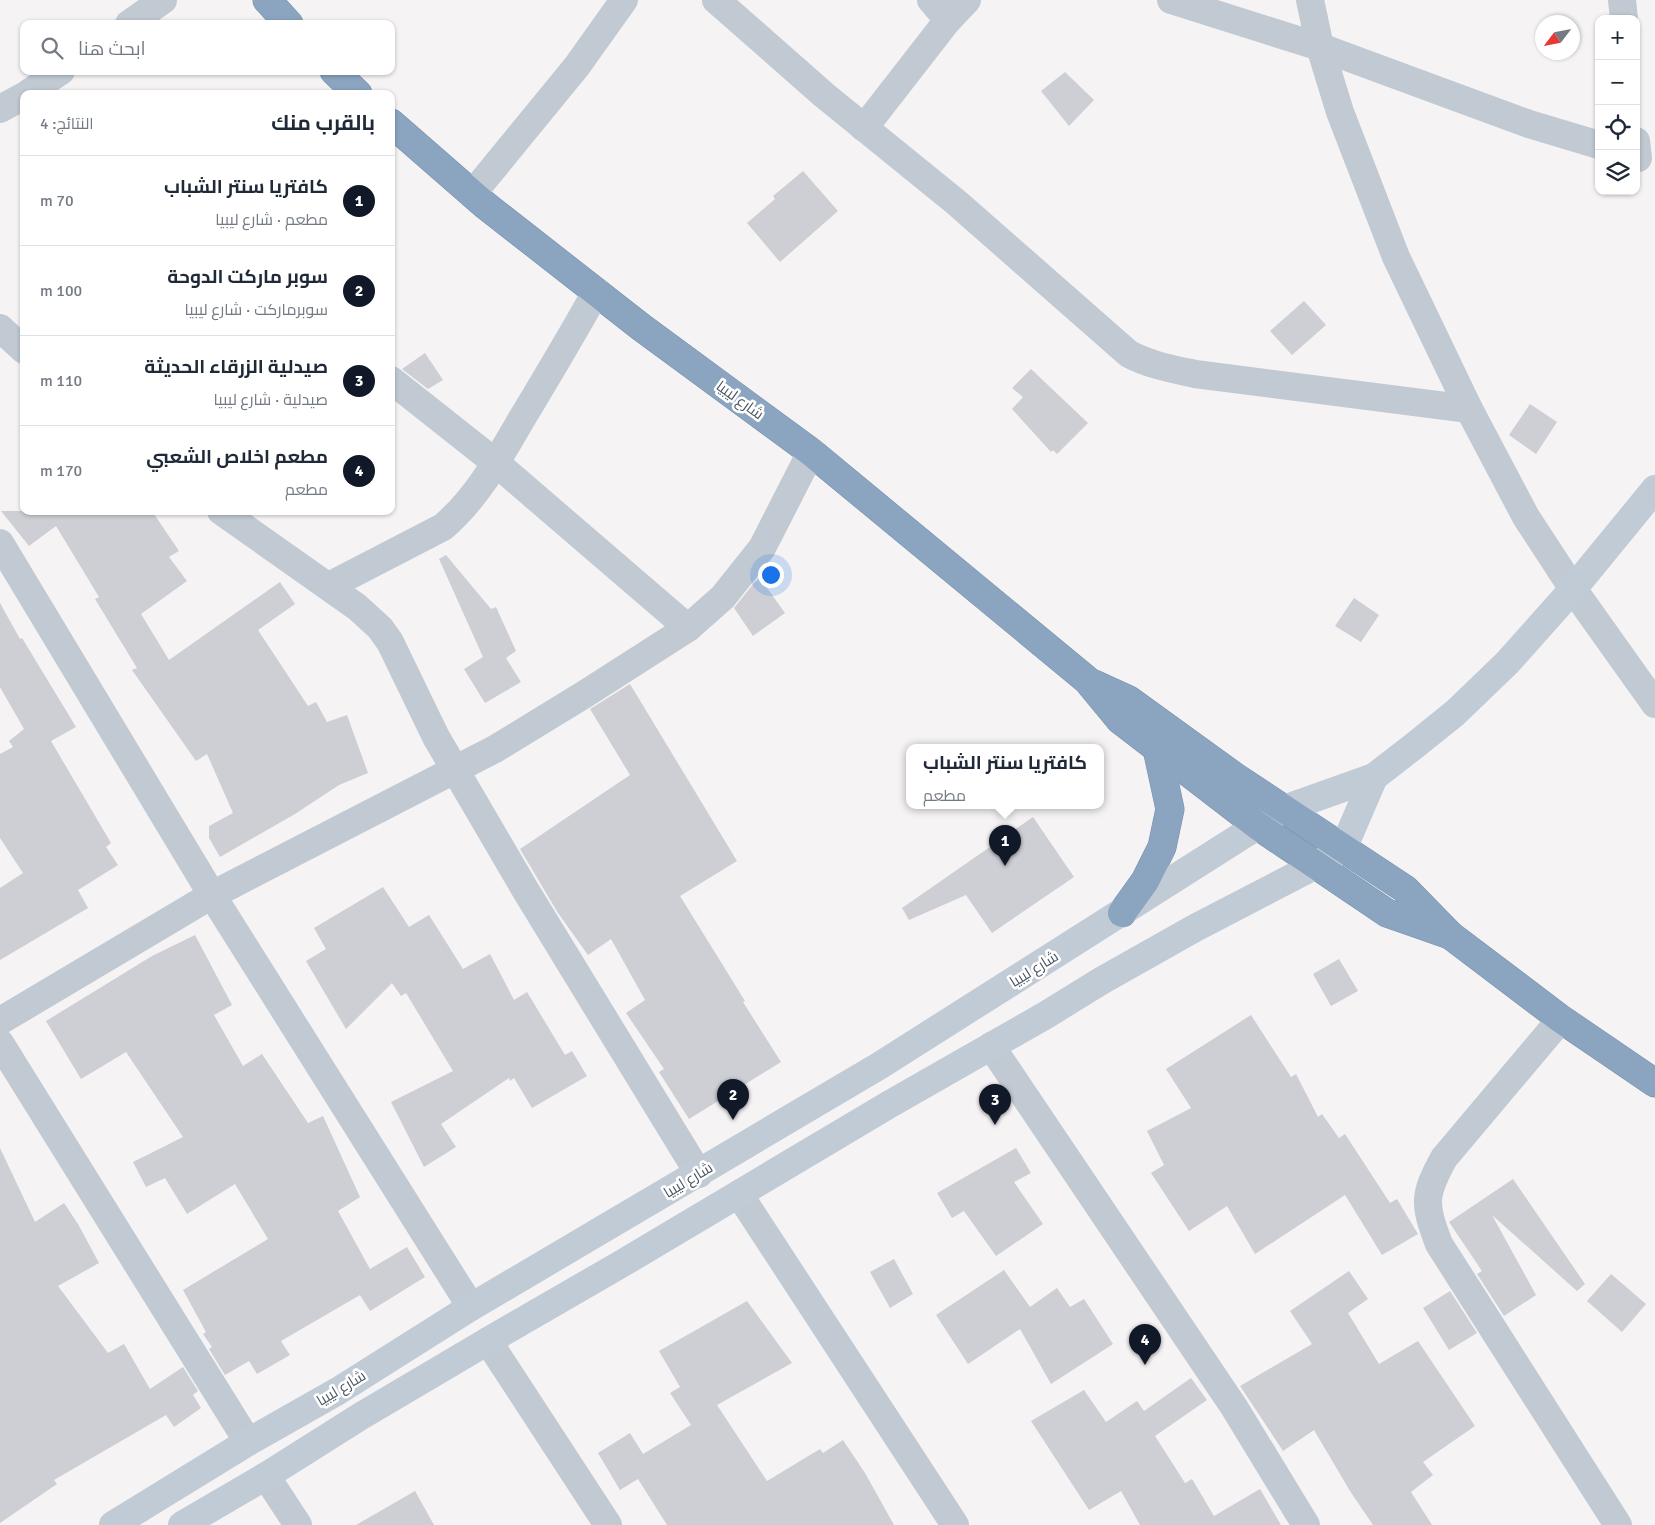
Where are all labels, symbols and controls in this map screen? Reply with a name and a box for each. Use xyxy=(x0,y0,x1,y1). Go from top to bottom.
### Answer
north arrow xyxy=(1535,15,1580,60)
map controls xyxy=(1595,15,1640,195)
button: + xyxy=(1595,15,1640,60)
search box xyxy=(20,20,395,75)
icon: search xyxy=(38,34,66,62)
text: ابحث هنا xyxy=(78,37,146,61)
button: − xyxy=(1595,60,1640,105)
button: locate xyxy=(1595,105,1640,150)
text: بالقرب منك xyxy=(271,110,375,136)
text: النتائج: 4 xyxy=(40,114,94,134)
button: layers xyxy=(1595,150,1640,195)
text: كافتريا سنتر الشباب xyxy=(164,175,328,199)
text: 70 m xyxy=(40,191,74,211)
text: 1 xyxy=(355,191,363,211)
text: مطعم · شارع ليبيا xyxy=(215,210,328,230)
text: سوبر ماركت الدوحة xyxy=(167,265,328,289)
text: 100 m xyxy=(40,281,82,301)
text: 2 xyxy=(355,281,363,301)
text: سوبرماركت · شارع ليبيا xyxy=(185,300,328,320)
text: صيدلية الزرقاء الحديثة xyxy=(144,355,328,379)
text: 110 m xyxy=(40,371,82,391)
text: 3 xyxy=(355,371,363,391)
street label: شارع ليبيا xyxy=(712,377,767,425)
text: صيدلية · شارع ليبيا xyxy=(214,390,328,410)
text: مطعم اخلاص الشعبي xyxy=(146,445,328,469)
text: 170 m xyxy=(40,461,82,481)
text: 4 xyxy=(355,461,363,481)
text: مطعم xyxy=(285,480,328,500)
your location xyxy=(758,562,784,588)
popup xyxy=(906,744,1104,809)
text: كافتريا سنتر الشباب xyxy=(923,751,1087,775)
text: مطعم xyxy=(923,786,966,806)
pin: 1 xyxy=(989,825,1021,866)
street label: شارع ليبيا xyxy=(1006,947,1063,993)
pin: 2 xyxy=(717,1079,749,1120)
pin: 3 xyxy=(979,1084,1011,1125)
street label: شارع ليبيا xyxy=(660,1158,717,1203)
pin: 4 xyxy=(1129,1324,1161,1365)
street label: شارع ليبيا xyxy=(313,1366,370,1411)

